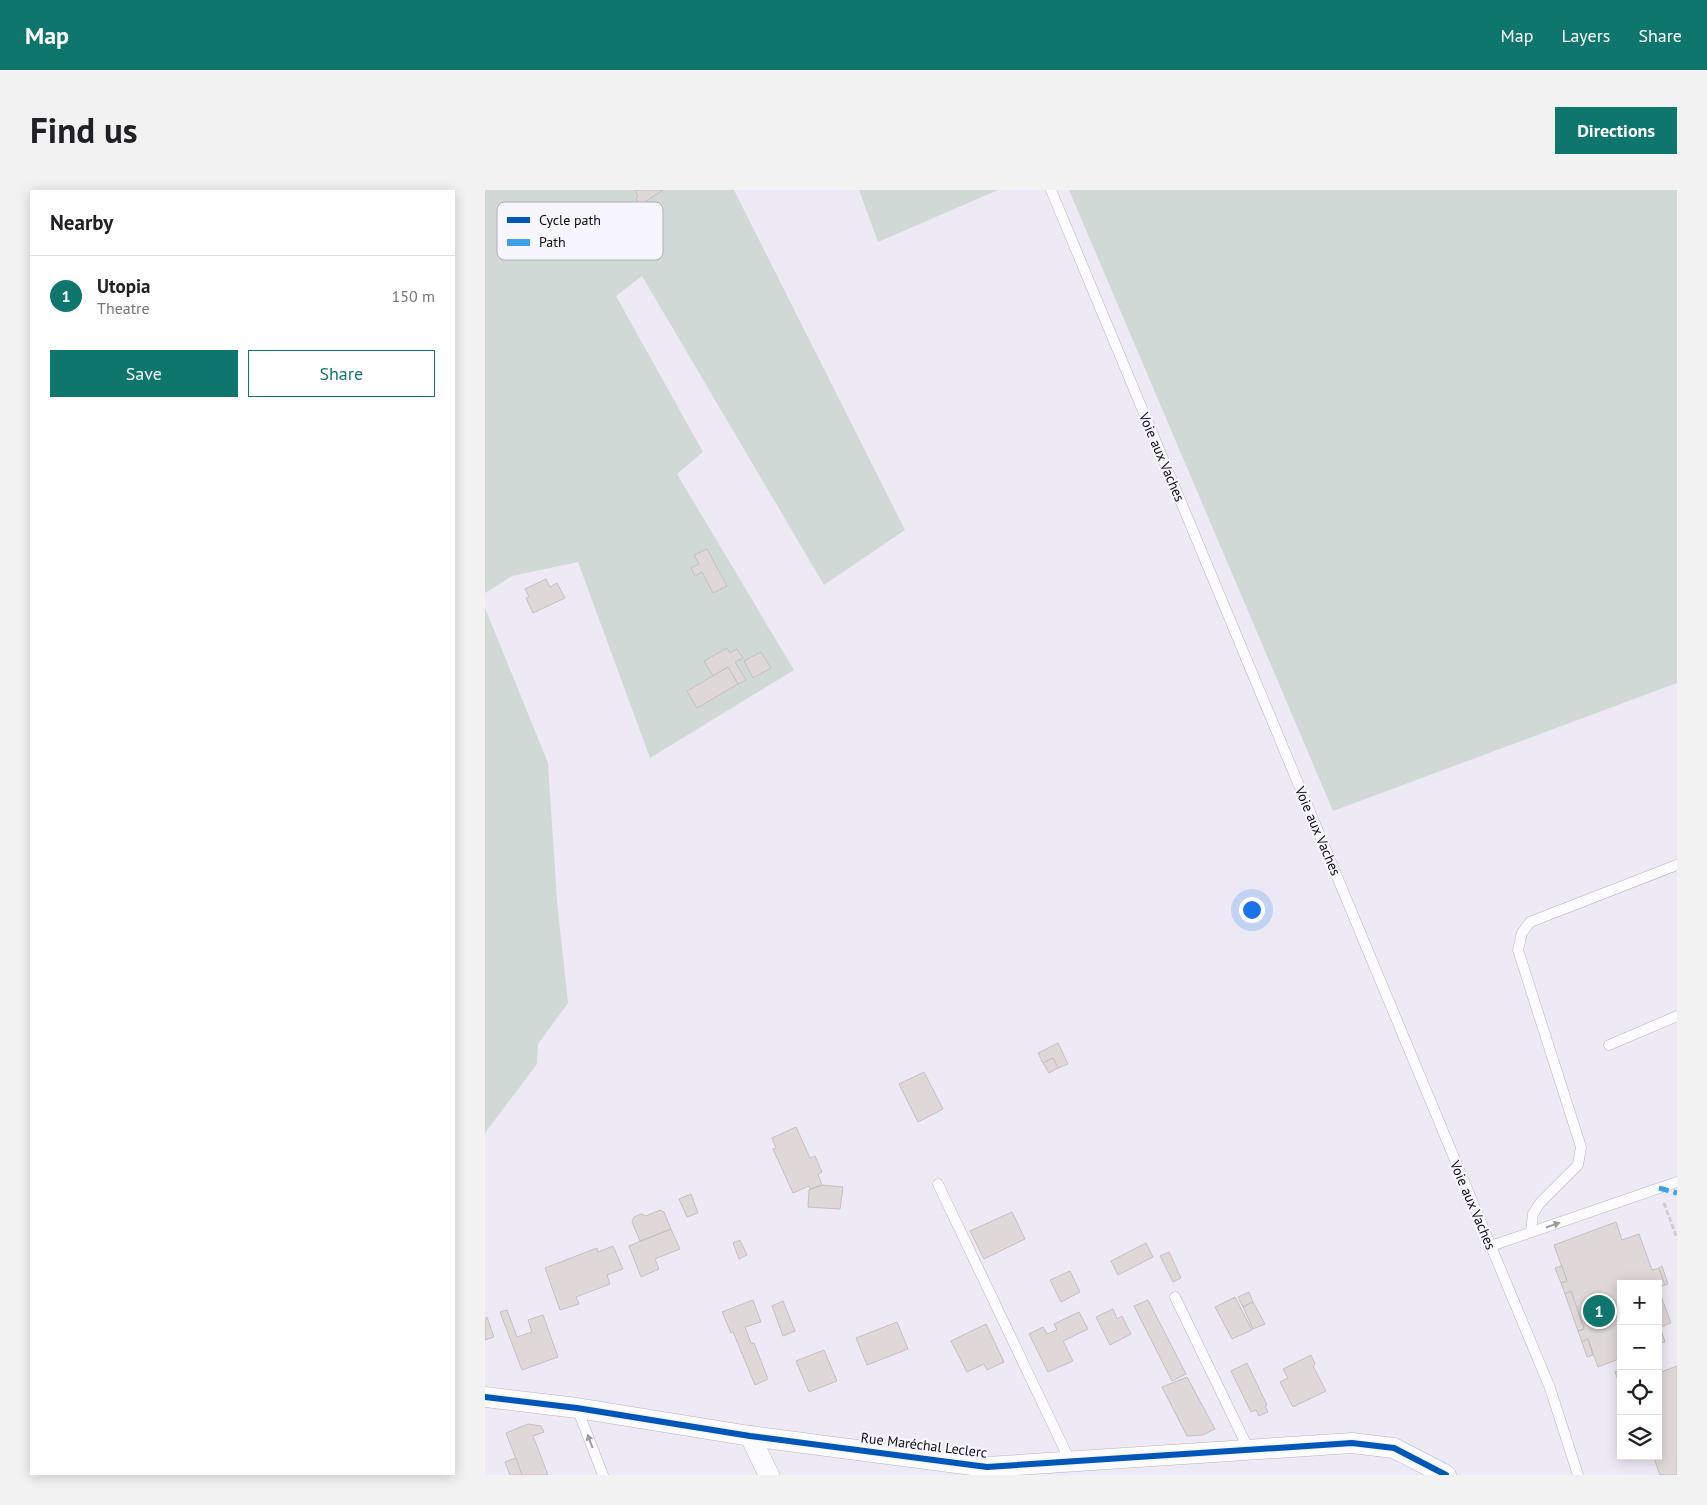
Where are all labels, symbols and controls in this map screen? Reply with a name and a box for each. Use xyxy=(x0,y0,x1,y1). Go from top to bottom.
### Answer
text: Map xyxy=(25,20,69,51)
text: Map xyxy=(1501,24,1533,47)
text: Layers xyxy=(1561,24,1610,47)
text: Share xyxy=(1638,24,1682,47)
text: Find us xyxy=(30,107,138,153)
button: Directions xyxy=(1555,107,1677,154)
legend xyxy=(497,202,663,260)
text: Nearby xyxy=(50,209,113,236)
text: Cycle path xyxy=(539,211,601,229)
text: Path xyxy=(539,233,566,251)
text: Utopia xyxy=(97,274,150,298)
text: 1 xyxy=(61,286,71,306)
text: 150 m xyxy=(392,286,435,306)
text: Theatre xyxy=(97,298,150,318)
button: Save xyxy=(50,350,238,397)
button: Share xyxy=(248,350,435,397)
street label: Voie aux Vaches xyxy=(1135,409,1189,504)
street label: Voie aux Vaches xyxy=(1291,783,1345,878)
your location xyxy=(1239,897,1265,923)
street label: Voie aux Vaches xyxy=(1446,1157,1500,1252)
one-way arrow xyxy=(1546,1221,1561,1228)
map controls xyxy=(1617,1280,1662,1460)
button: + xyxy=(1617,1280,1662,1325)
pin: 1 xyxy=(1583,1292,1615,1330)
button: − xyxy=(1617,1325,1662,1370)
button: locate xyxy=(1617,1370,1662,1415)
button: layers xyxy=(1617,1415,1662,1460)
street label: Rue Maréchal Leclerc xyxy=(860,1428,988,1462)
one-way arrow xyxy=(586,1434,593,1449)

